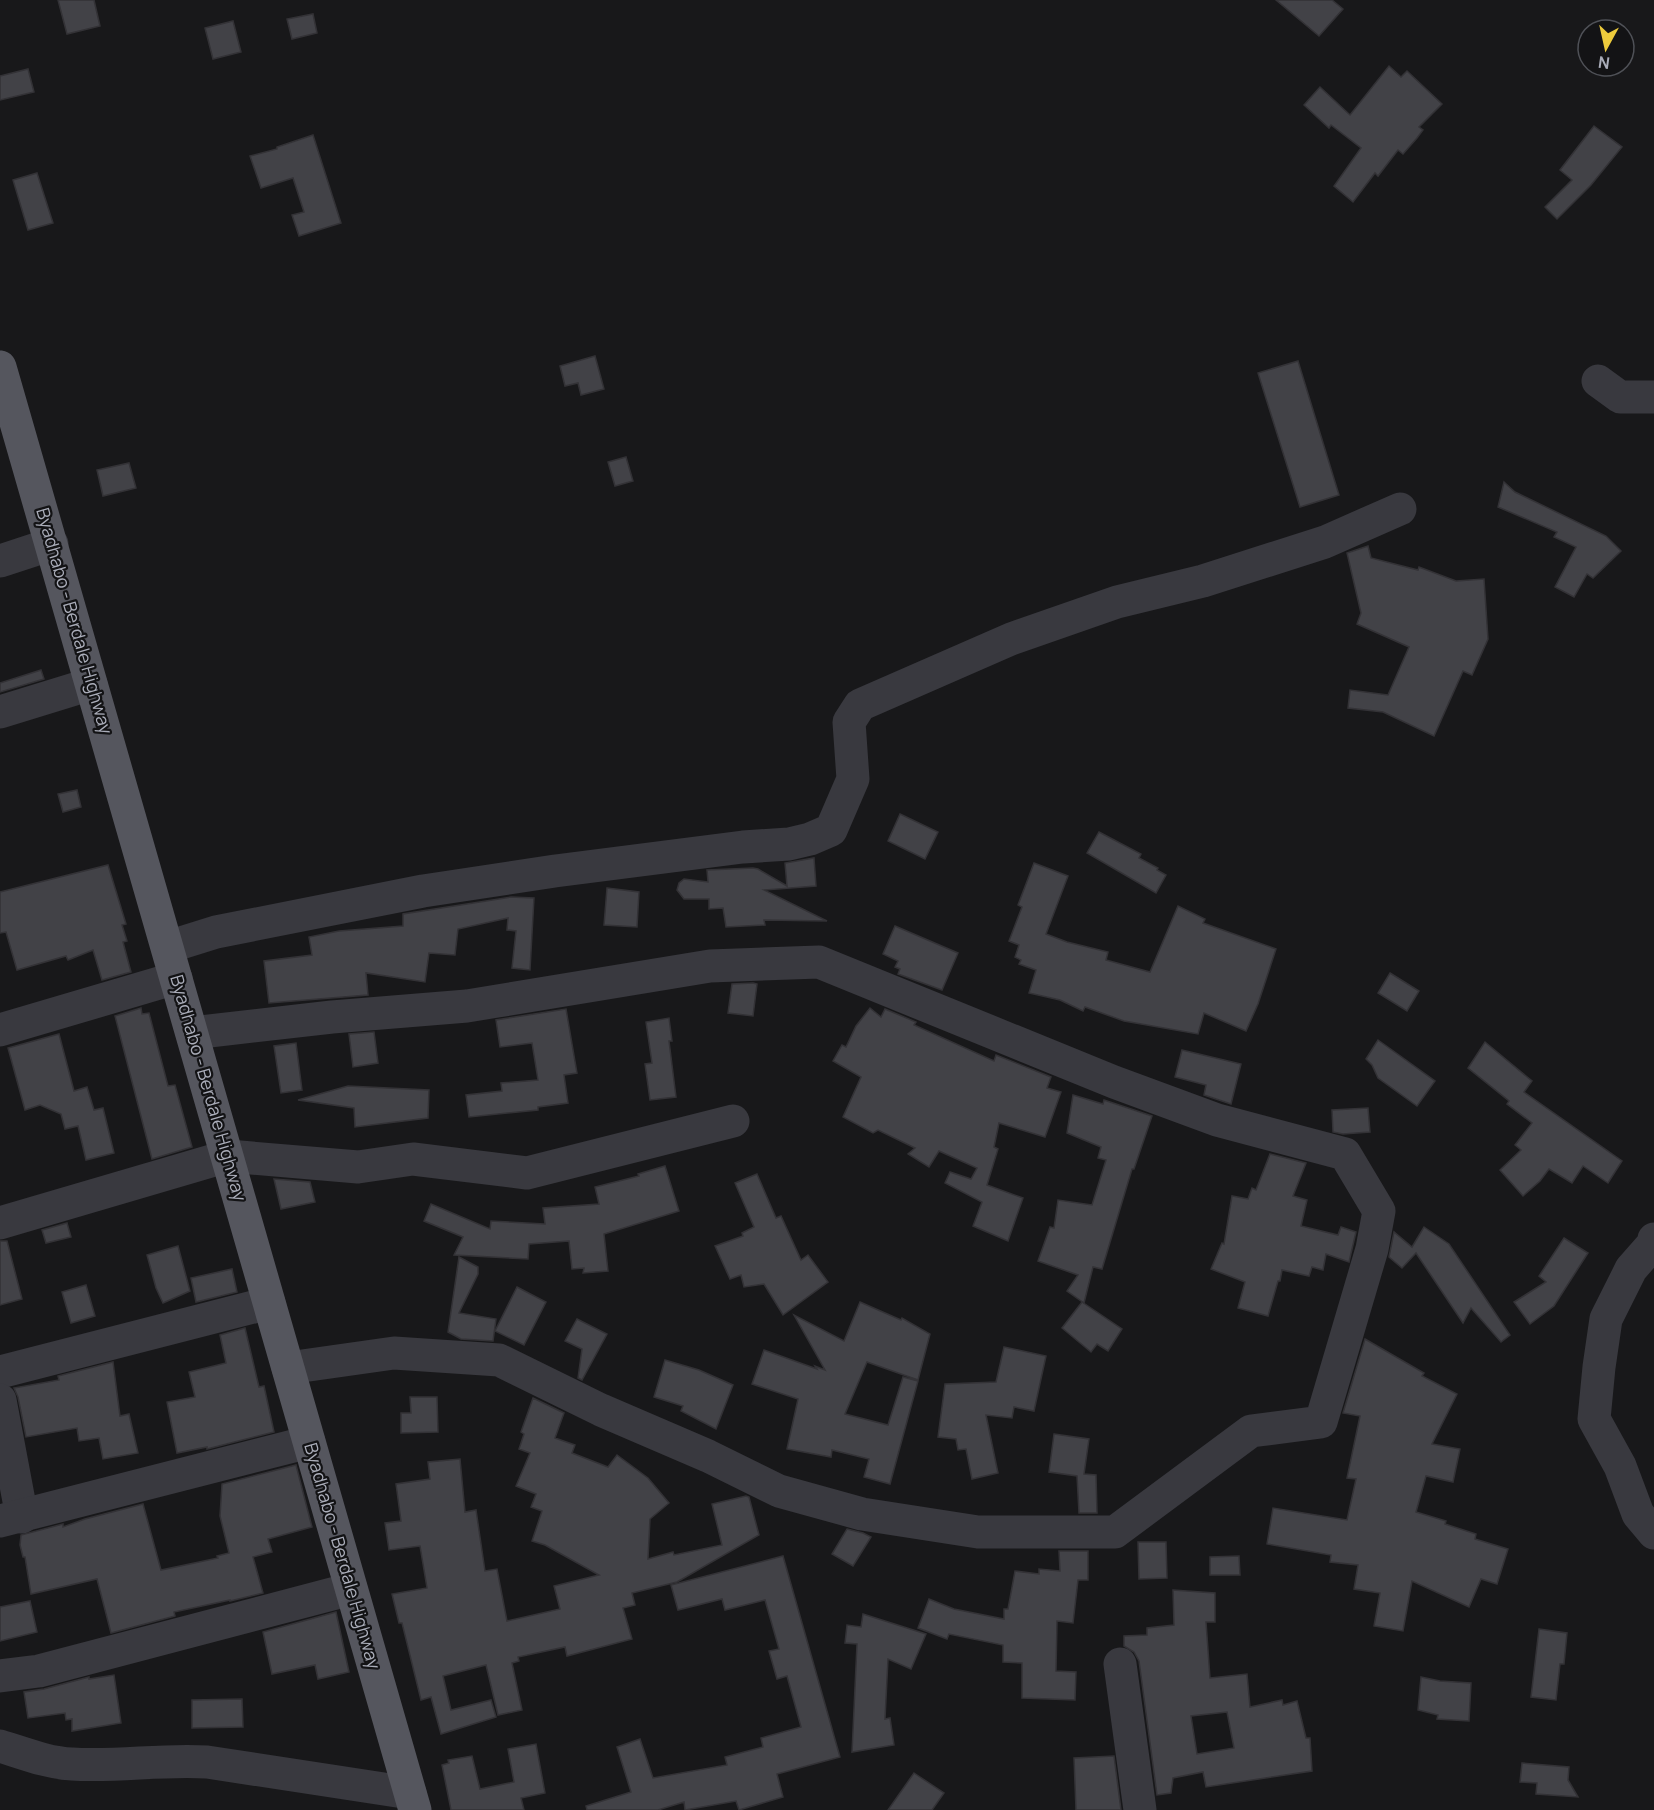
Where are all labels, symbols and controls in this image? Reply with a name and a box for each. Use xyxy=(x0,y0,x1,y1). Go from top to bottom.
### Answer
north arrow xyxy=(1576,18,1636,78)
text: N xyxy=(1597,51,1611,75)
street label: Byadhabo - Berdale Highway xyxy=(31,505,119,737)
street label: Byadhabo - Berdale Highway xyxy=(165,972,253,1204)
street label: Byadhabo - Berdale Highway xyxy=(299,1440,387,1672)

